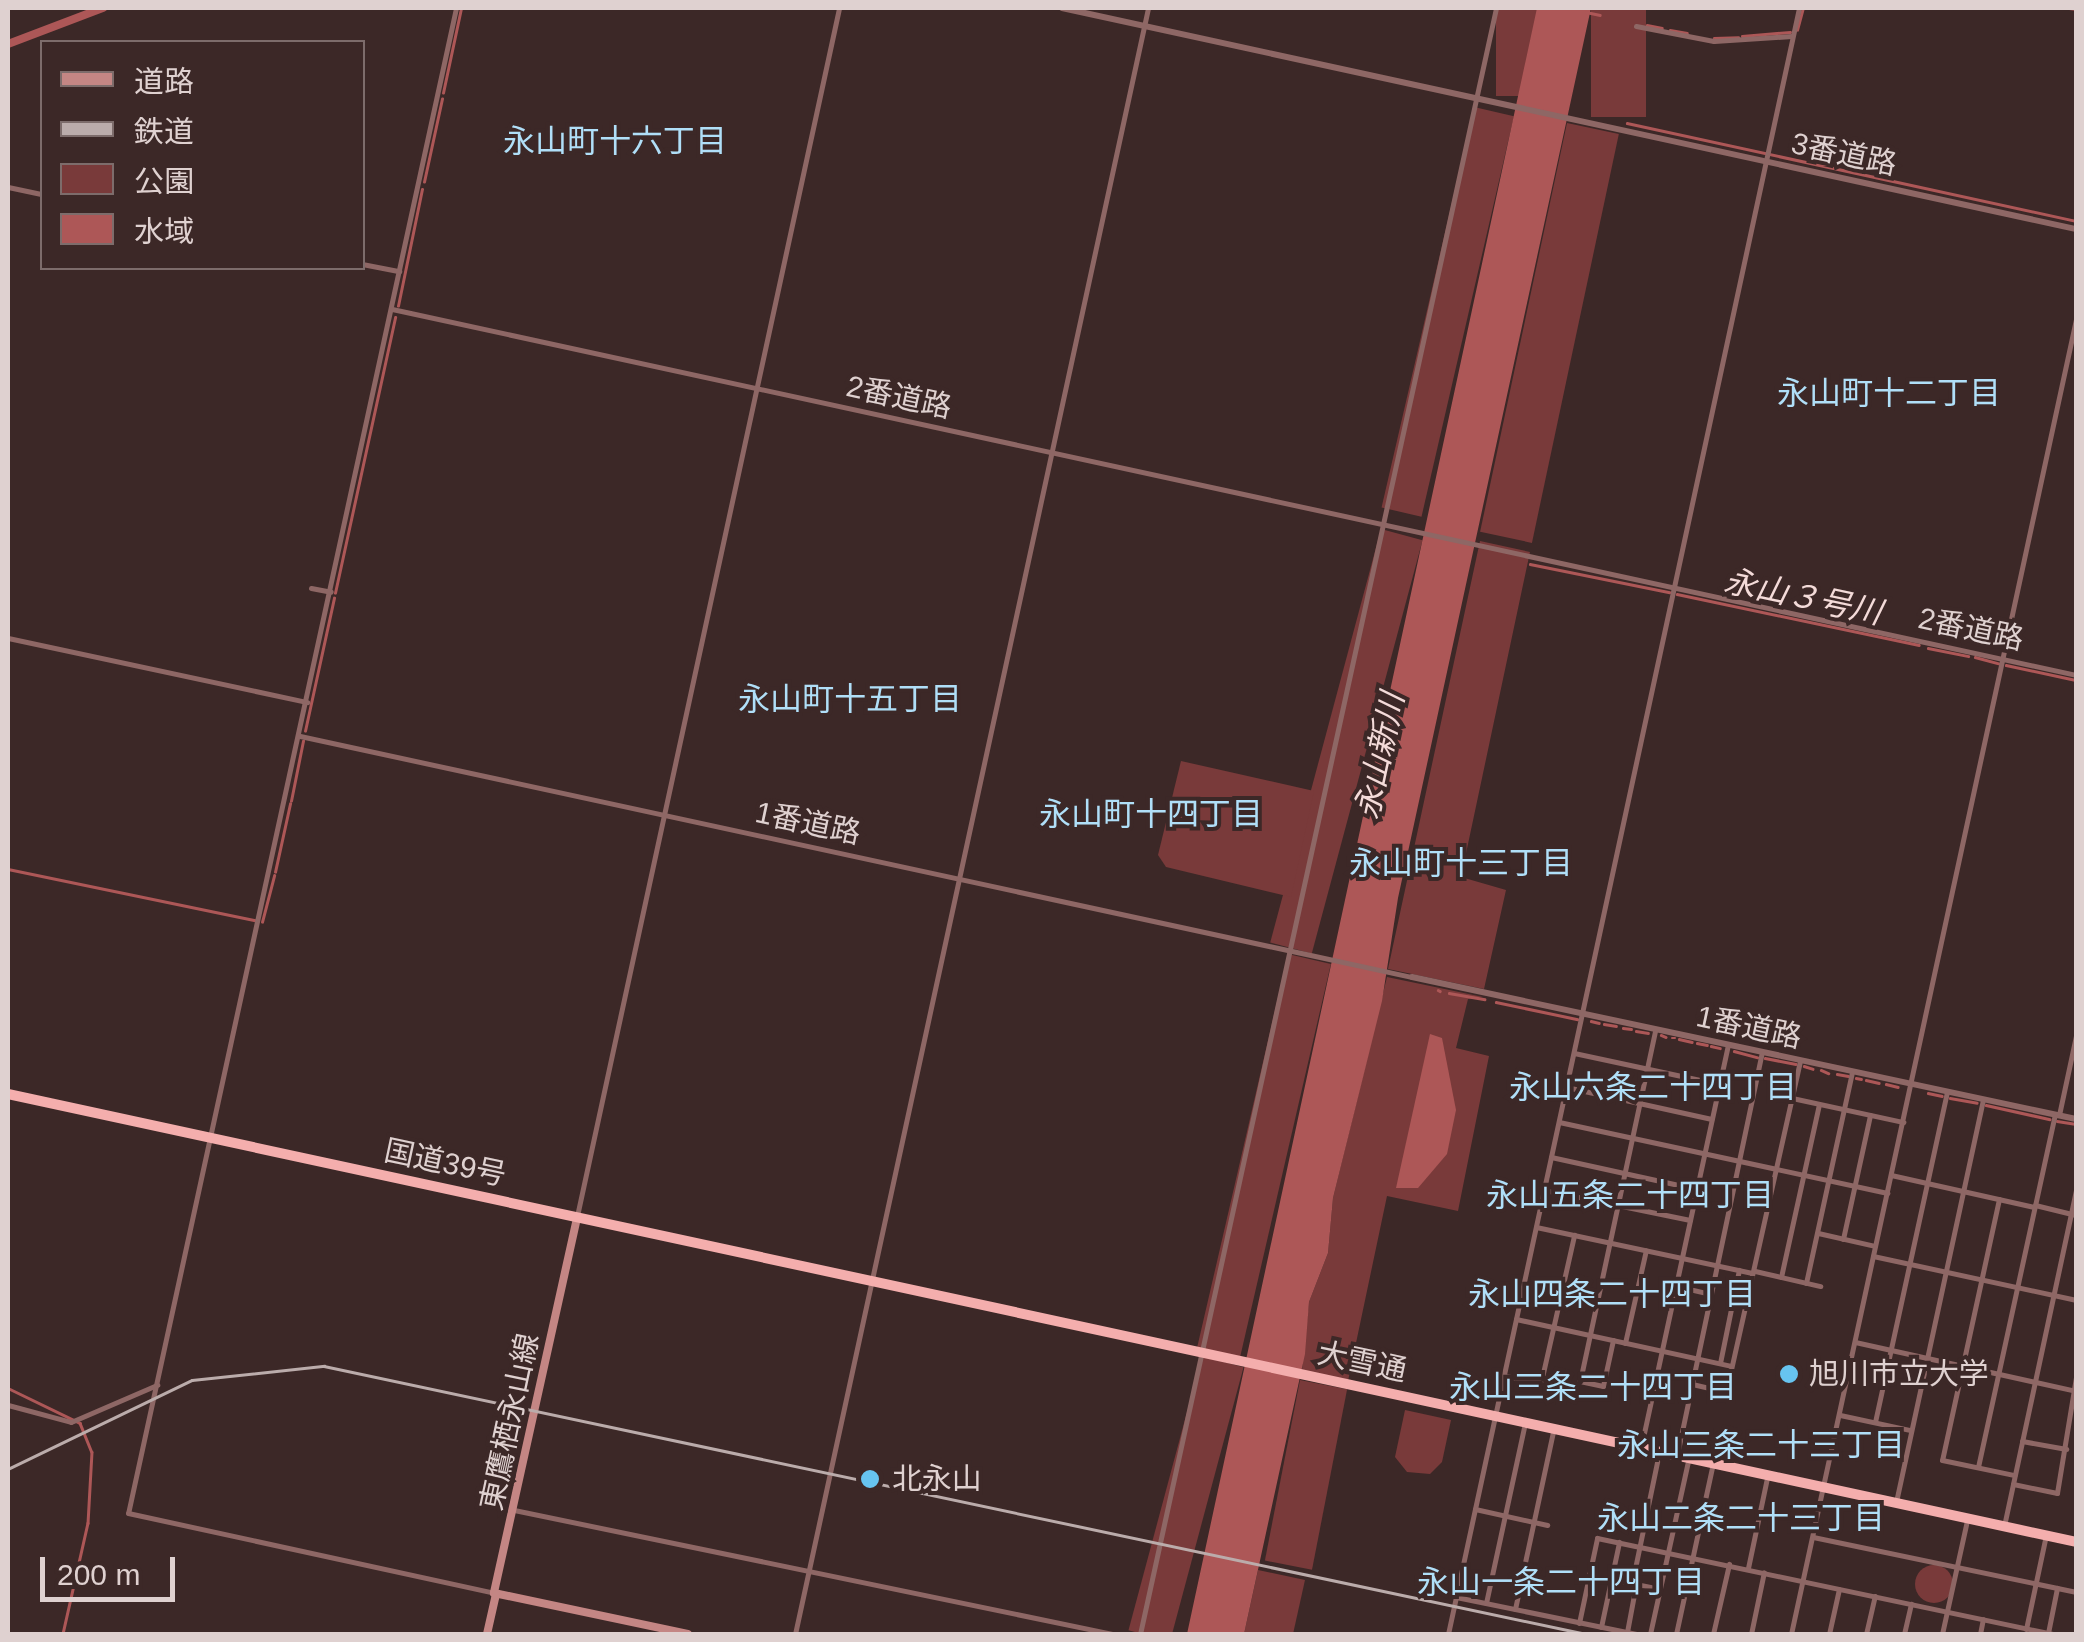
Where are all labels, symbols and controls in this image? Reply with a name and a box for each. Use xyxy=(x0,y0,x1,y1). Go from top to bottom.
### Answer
legend xyxy=(40,40,365,270)
text: 道路 xyxy=(134,65,194,98)
text: 鉄道 xyxy=(134,115,194,148)
district label: 永山町十六丁目 xyxy=(503,122,727,160)
street label: 3番道路 xyxy=(1788,125,1900,183)
text: 公園 xyxy=(134,165,194,198)
text: 水域 xyxy=(134,215,194,248)
street label: 2番道路 xyxy=(843,368,955,426)
district label: 永山町十二丁目 xyxy=(1777,374,2001,412)
water label: 永山３号川 xyxy=(1721,562,1885,632)
street label: 2番道路 xyxy=(1915,600,2027,658)
district label: 永山町十五丁目 xyxy=(738,680,962,718)
water label: 永山新川 xyxy=(1348,689,1412,823)
street label: 1番道路 xyxy=(752,794,864,852)
district label: 永山町十四丁目 xyxy=(1039,795,1263,833)
district label: 永山町十三丁目 xyxy=(1349,844,1573,882)
street label: 1番道路 xyxy=(1693,998,1805,1056)
district label: 永山六条二十四丁目 xyxy=(1509,1068,1797,1106)
street label: 国道39号 xyxy=(381,1133,509,1193)
district label: 永山五条二十四丁目 xyxy=(1486,1176,1774,1214)
district label: 永山四条二十四丁目 xyxy=(1468,1275,1756,1313)
street label: 東鷹栖永山線 xyxy=(474,1330,546,1514)
street label: 大雪通 xyxy=(1314,1335,1410,1389)
place label: 旭川市立大学 xyxy=(1809,1356,1989,1392)
marker: 旭川市立大学 xyxy=(1778,1363,1800,1385)
district label: 永山三条二十四丁目 xyxy=(1449,1368,1737,1406)
district label: 永山三条二十三丁目 xyxy=(1617,1426,1905,1464)
place label: 北永山 xyxy=(892,1461,982,1497)
marker: 北永山 xyxy=(857,1466,883,1492)
district label: 永山二条二十三丁目 xyxy=(1597,1499,1885,1537)
scale bar xyxy=(45,1537,180,1599)
text: 200 m xyxy=(57,1558,140,1591)
district label: 永山一条二十四丁目 xyxy=(1417,1563,1705,1601)

